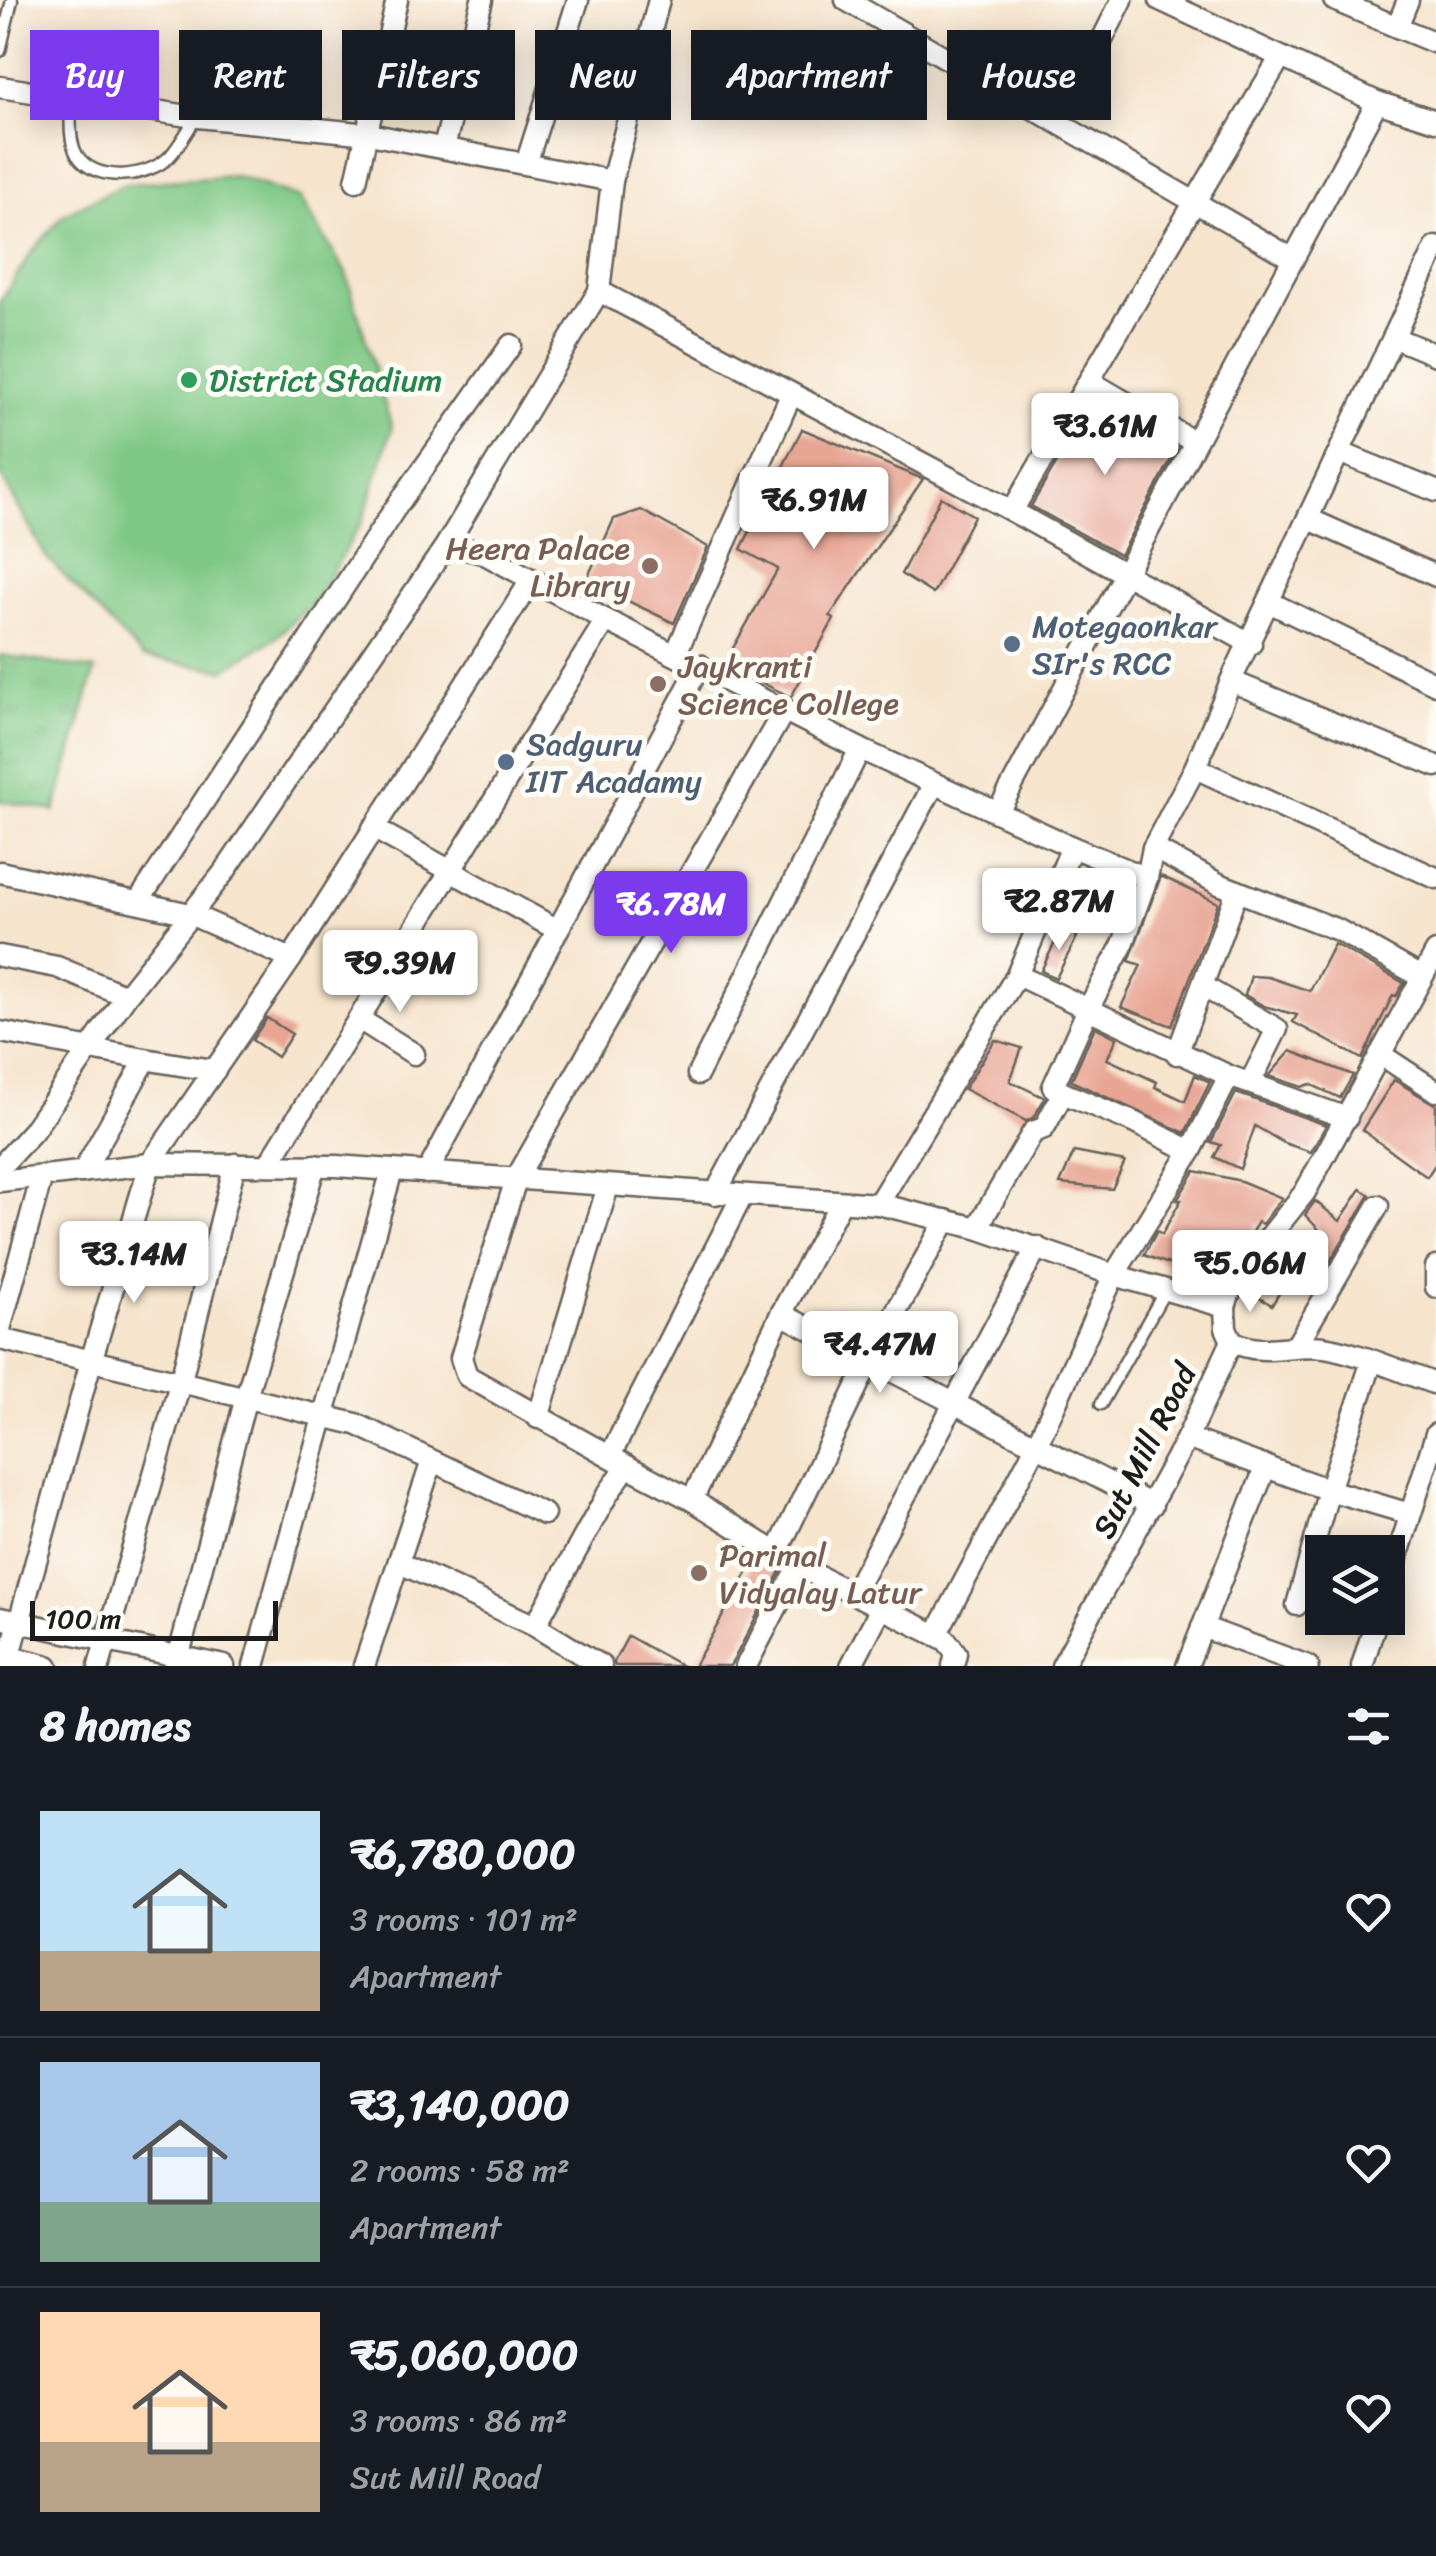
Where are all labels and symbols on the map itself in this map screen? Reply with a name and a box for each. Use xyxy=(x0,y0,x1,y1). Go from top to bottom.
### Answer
place label: District Stadium xyxy=(209,352,442,409)
marker: District Stadium xyxy=(178,369,200,391)
pin: ₹3.61M xyxy=(1024,393,1186,478)
pin: ₹6.91M xyxy=(733,467,895,552)
place label: Heera Palace Library xyxy=(446,520,630,614)
marker: Heera Palace Library xyxy=(639,555,661,577)
place label: Motegaonkar SIr's RCC xyxy=(1032,598,1219,692)
marker: Motegaonkar SIr's RCC xyxy=(1001,633,1023,655)
place label: Jaykranti Science College xyxy=(677,638,899,732)
marker: Jaykranti Science College xyxy=(647,673,669,695)
place label: Sadguru IIT Acadamy xyxy=(525,716,702,810)
marker: Sadguru IIT Acadamy xyxy=(495,751,517,773)
pin: ₹2.87M xyxy=(978,868,1140,953)
pin: ₹6.78M xyxy=(590,871,752,956)
pin: ₹9.39M xyxy=(319,930,481,1015)
pin: ₹3.14M xyxy=(53,1221,215,1306)
pin: ₹5.06M xyxy=(1169,1230,1331,1315)
pin: ₹4.47M xyxy=(799,1311,961,1396)
street label: Sut Mill Road xyxy=(1076,1352,1214,1549)
place label: Parimal Vidyalay Latur xyxy=(719,1527,923,1621)
marker: Parimal Vidyalay Latur xyxy=(688,1562,710,1584)
scale bar xyxy=(30,1596,278,1640)

